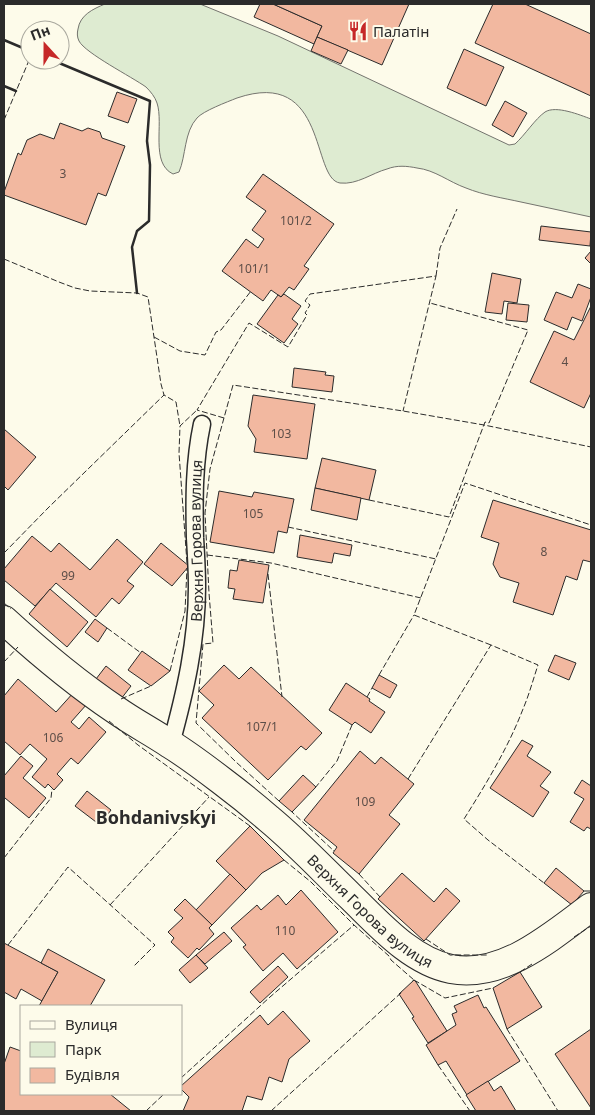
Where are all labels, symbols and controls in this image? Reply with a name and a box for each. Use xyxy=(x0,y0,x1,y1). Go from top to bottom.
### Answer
north arrow xyxy=(20,20,70,70)
text: Пн xyxy=(27,20,53,45)
restaurant icon: Палатін xyxy=(347,20,369,42)
place label: Палатін xyxy=(373,21,429,41)
house number: 3 xyxy=(60,165,67,182)
house number: 101/2 xyxy=(280,212,312,229)
house number: 101/1 xyxy=(238,260,270,277)
house number: 4 xyxy=(562,353,569,370)
house number: 103 xyxy=(271,425,291,442)
street label: Верхня Горова вулиця xyxy=(185,459,207,622)
house number: 105 xyxy=(243,505,263,522)
house number: 8 xyxy=(541,543,548,560)
house number: 99 xyxy=(61,567,75,584)
house number: 107/1 xyxy=(246,718,278,735)
house number: 106 xyxy=(43,729,63,746)
house number: 109 xyxy=(355,793,375,810)
district label: Bohdanivskyi xyxy=(96,805,216,829)
street label: Верхня Горова вулиця xyxy=(303,850,436,972)
house number: 110 xyxy=(275,922,295,939)
legend xyxy=(20,1005,182,1095)
text: Вулиця xyxy=(65,1014,118,1034)
text: Парк xyxy=(65,1039,101,1059)
text: Будівля xyxy=(65,1064,120,1084)

